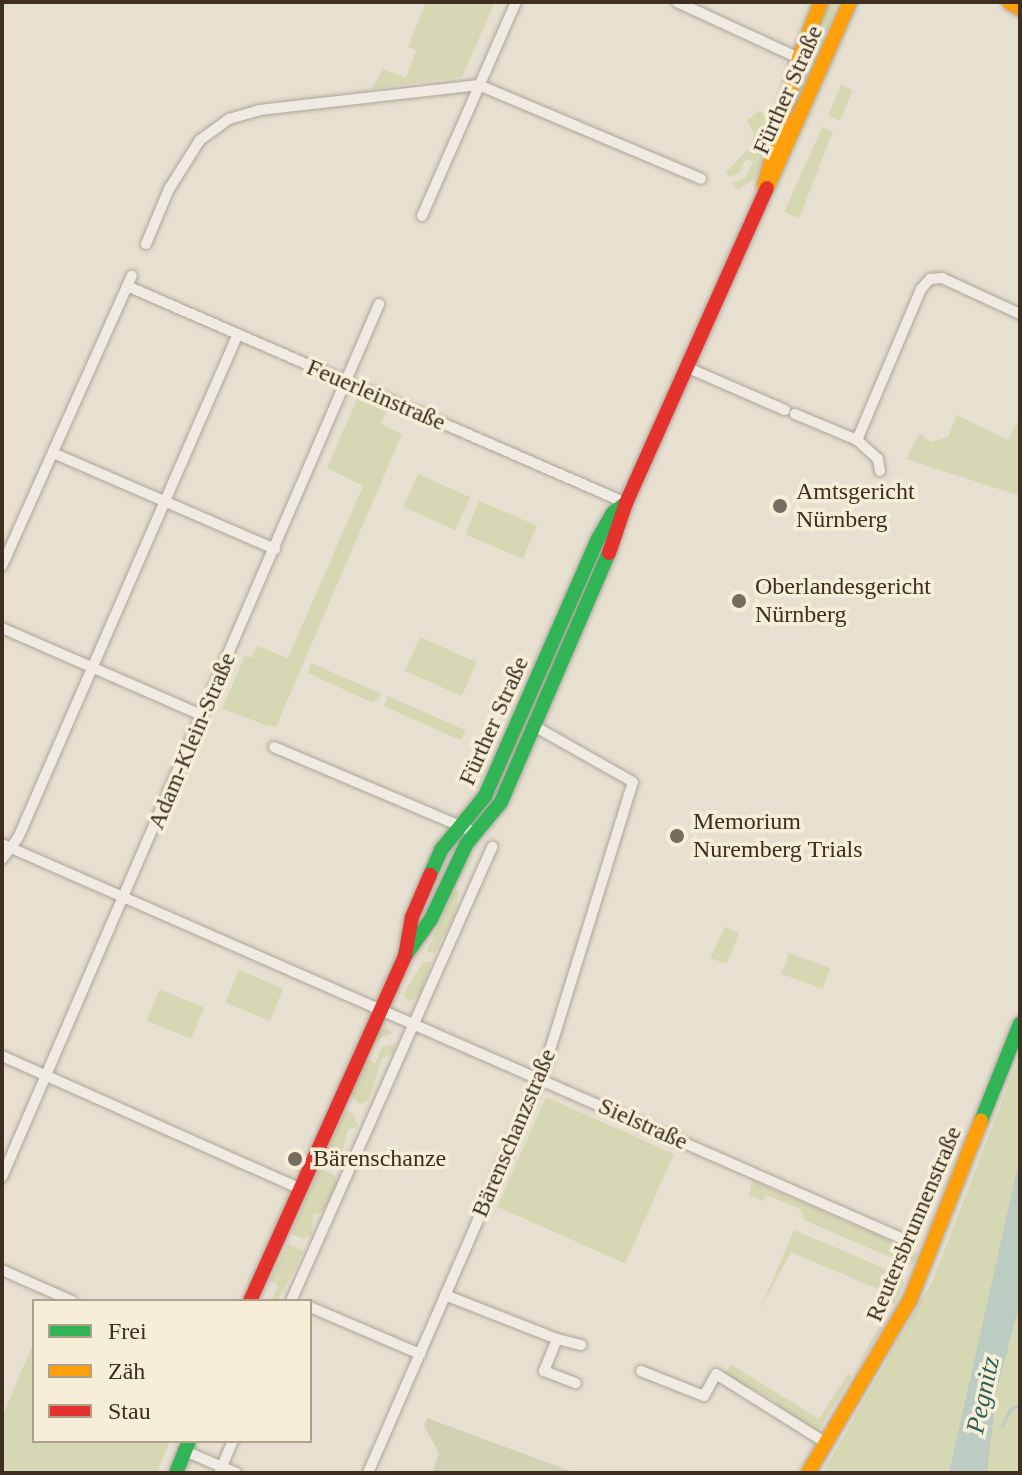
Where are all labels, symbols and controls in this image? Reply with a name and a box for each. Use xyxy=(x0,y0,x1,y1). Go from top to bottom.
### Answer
street label: Fürther Straße xyxy=(747,21,829,159)
street label: Feuerleinstraße xyxy=(302,353,450,437)
place label: Amtsgericht Nürnberg xyxy=(796,478,915,534)
marker: Amtsgericht Nürnberg xyxy=(771,497,789,515)
place label: Oberlandesgericht Nürnberg xyxy=(755,573,931,629)
marker: Oberlandesgericht Nürnberg xyxy=(730,592,748,610)
street label: Adam-Klein-Straße xyxy=(142,648,242,834)
street label: Fürther Straße xyxy=(453,652,535,790)
place label: Memorium Nuremberg Trials xyxy=(693,808,863,864)
marker: Memorium Nuremberg Trials xyxy=(668,827,686,845)
street label: Bärenschanzstraße xyxy=(466,1045,562,1221)
street label: Sielstraße xyxy=(594,1092,692,1156)
street label: Reutersbrunnenstraße xyxy=(860,1122,968,1326)
place label: Bärenschanze xyxy=(313,1145,446,1173)
marker: Bärenschanze xyxy=(284,1148,306,1170)
legend xyxy=(32,1299,312,1443)
text: Frei xyxy=(108,1318,147,1344)
water label: Pegnitz xyxy=(960,1354,1006,1436)
text: Zäh xyxy=(108,1358,145,1384)
text: Stau xyxy=(108,1398,151,1424)

